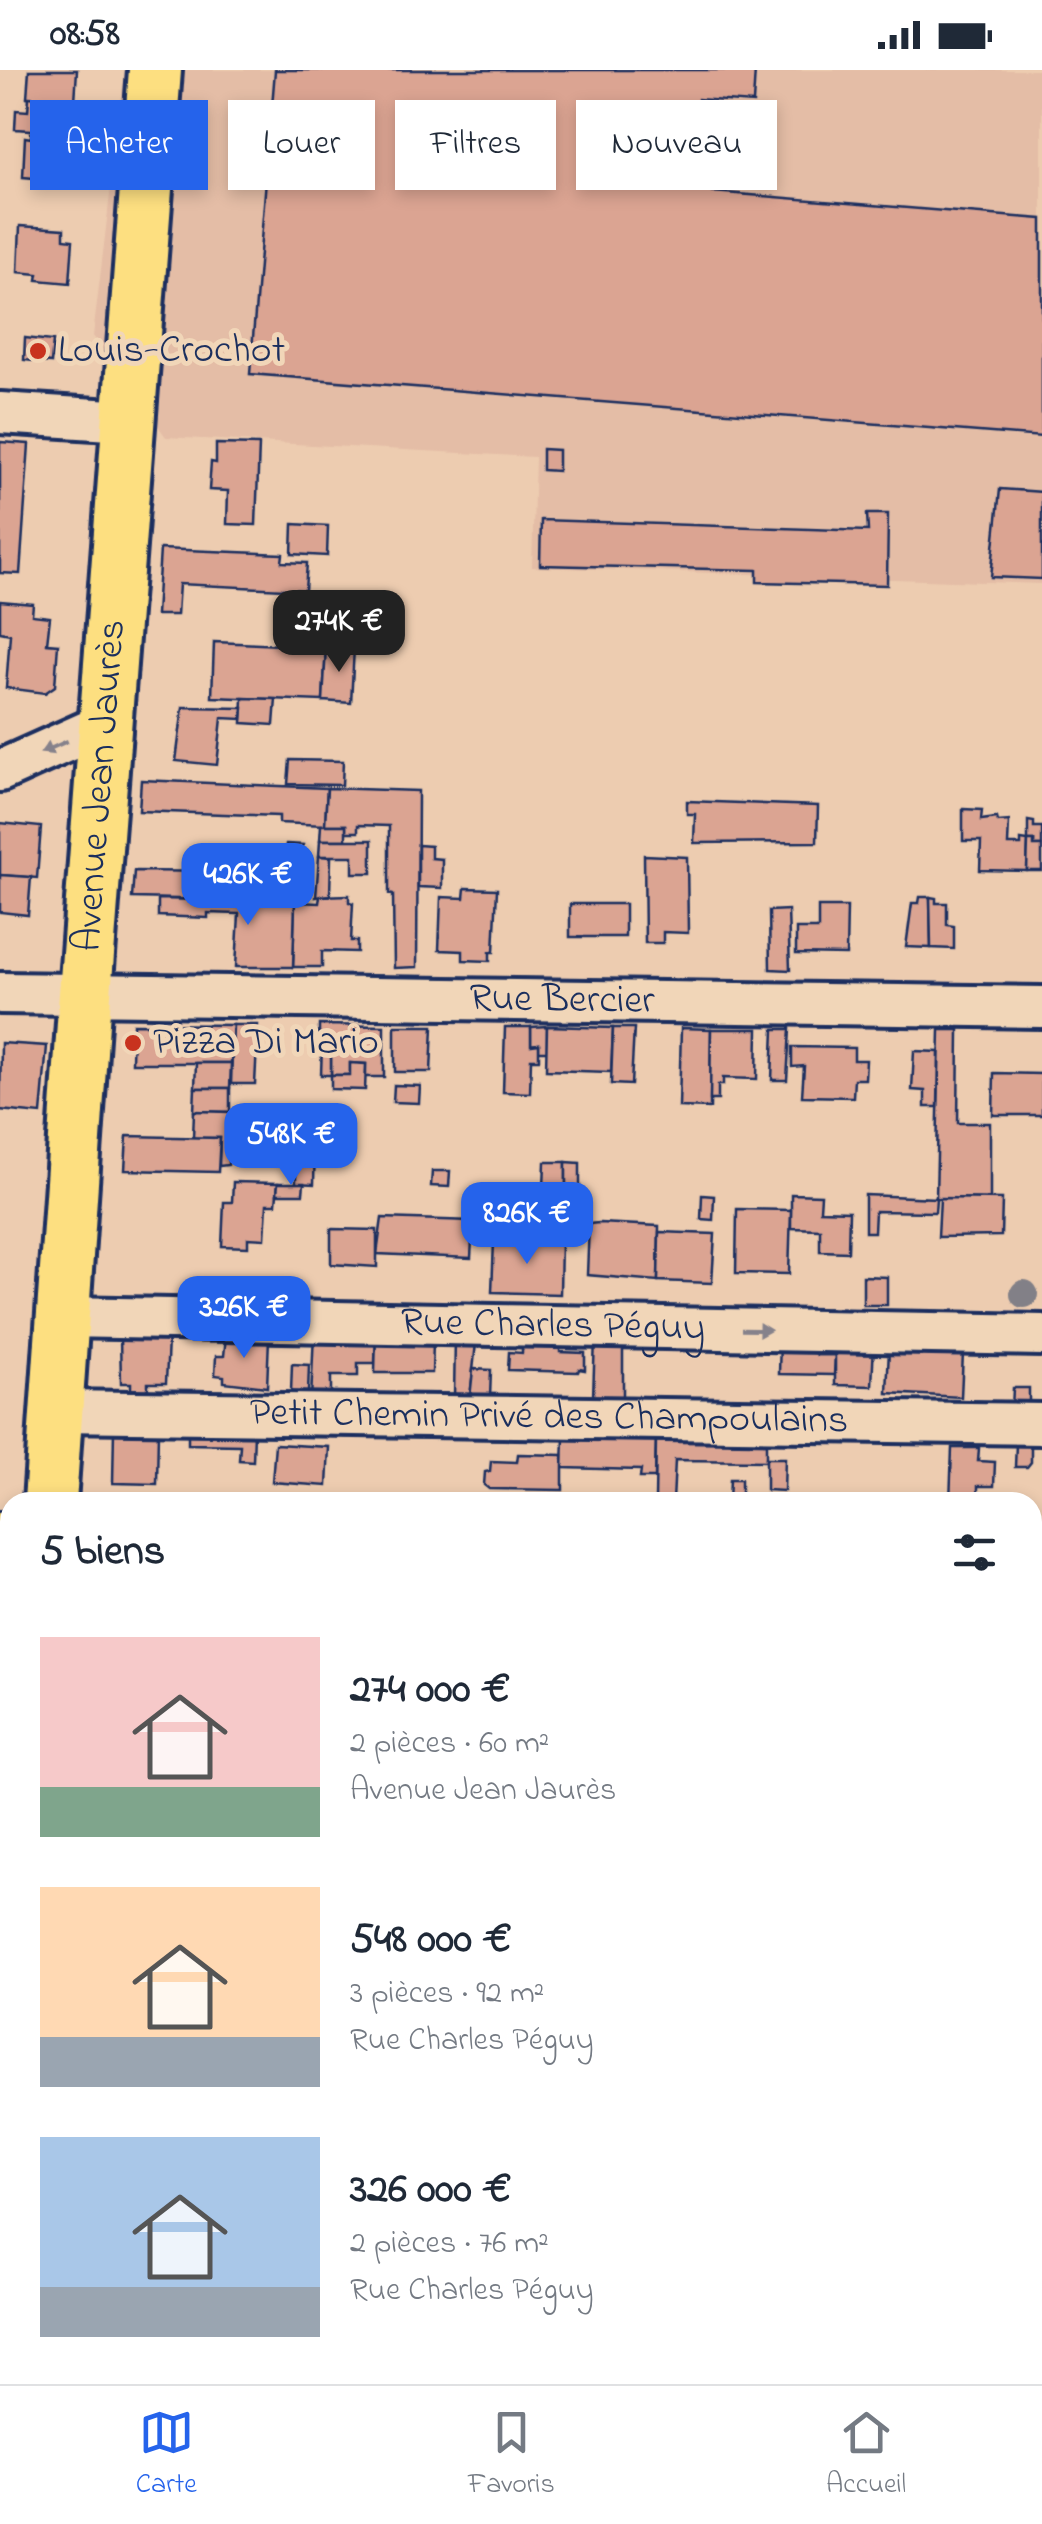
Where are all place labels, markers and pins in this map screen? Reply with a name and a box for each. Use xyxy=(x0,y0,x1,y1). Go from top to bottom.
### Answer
place label: Louis-Crochot xyxy=(58,322,285,381)
marker: Louis-Crochot xyxy=(27,340,49,362)
pin: 274K € xyxy=(258,590,420,675)
pin: 426K € xyxy=(167,843,329,928)
place label: Pizza Di Mario xyxy=(153,1014,379,1073)
marker: Pizza Di Mario xyxy=(122,1032,144,1054)
pin: 548K € xyxy=(210,1103,372,1188)
pin: 826K € xyxy=(446,1182,608,1267)
pin: 326K € xyxy=(163,1276,325,1361)

